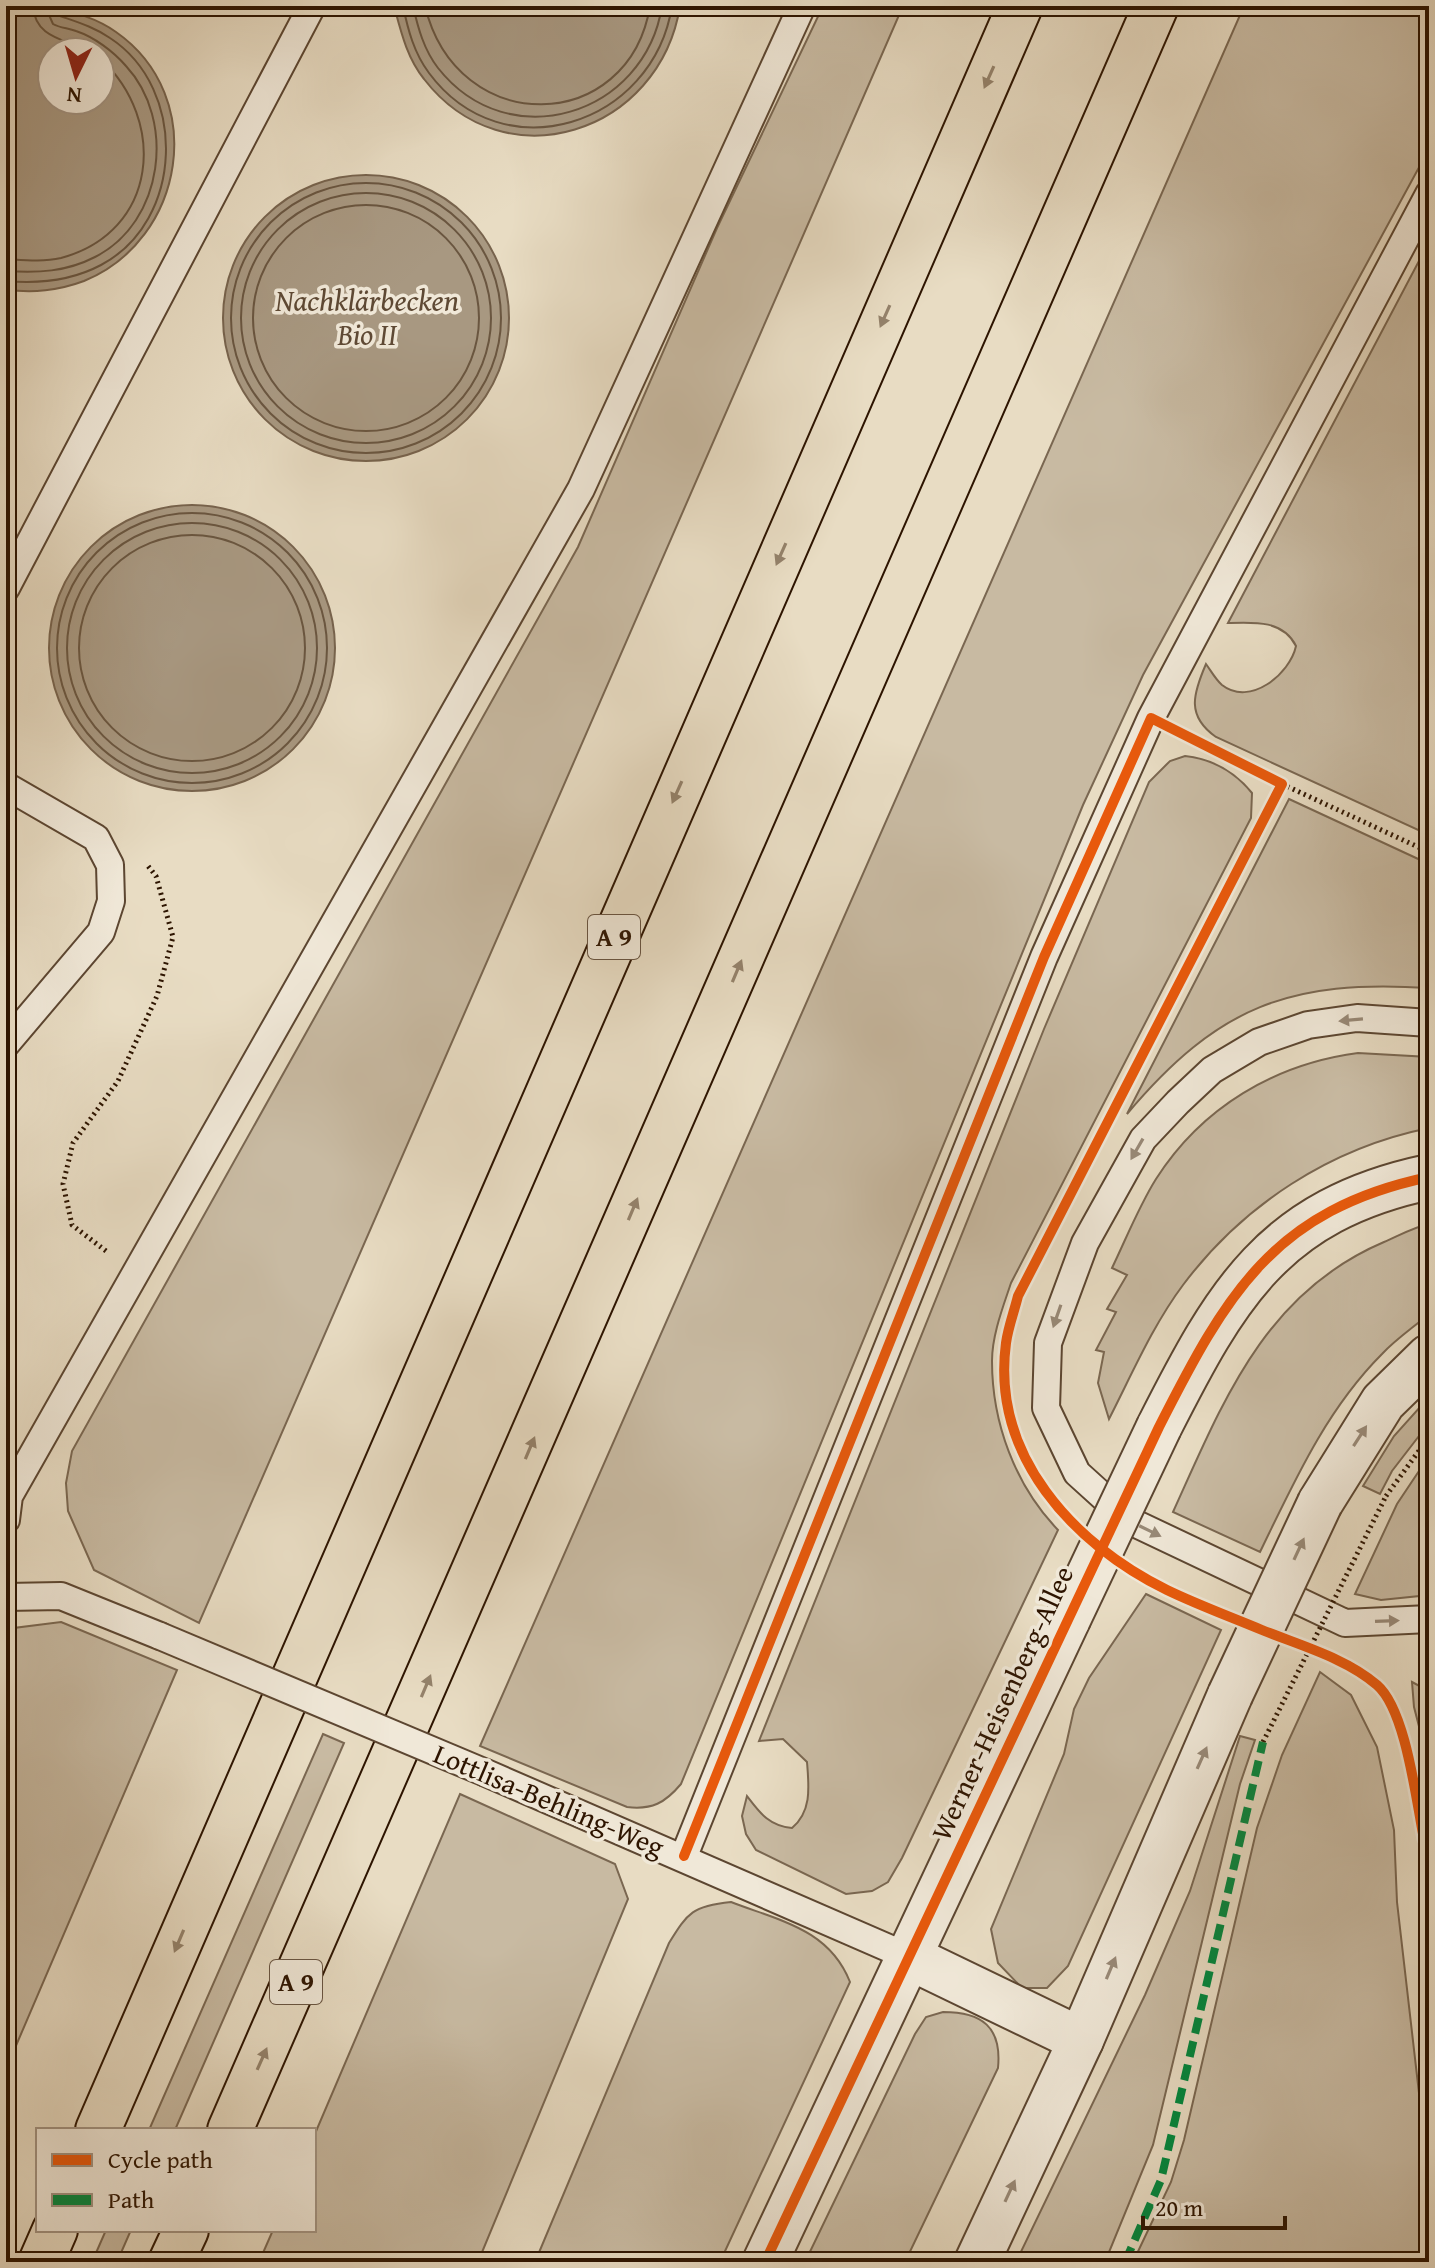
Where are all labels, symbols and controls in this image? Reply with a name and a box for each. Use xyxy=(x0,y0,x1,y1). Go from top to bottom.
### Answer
north arrow xyxy=(36,36,116,116)
one-way arrow xyxy=(982,66,995,89)
text: N xyxy=(65,79,83,113)
water label: Nachklärbecken Bio II xyxy=(274,278,459,356)
one-way arrow xyxy=(878,304,891,328)
one-way arrow xyxy=(774,542,787,566)
one-way arrow xyxy=(670,781,684,804)
road number: A 9 xyxy=(588,915,640,959)
one-way arrow xyxy=(730,959,744,983)
one-way arrow xyxy=(1338,1013,1363,1026)
one-way arrow xyxy=(1130,1138,1144,1161)
one-way arrow xyxy=(627,1197,640,1221)
one-way arrow xyxy=(1050,1304,1062,1328)
one-way arrow xyxy=(1352,1425,1367,1447)
one-way arrow xyxy=(523,1436,536,1459)
one-way arrow xyxy=(1139,1524,1162,1538)
one-way arrow xyxy=(1292,1537,1306,1560)
street label: Werner-Heisenberg-Allee xyxy=(920,1559,1083,1847)
one-way arrow xyxy=(1375,1615,1400,1628)
one-way arrow xyxy=(419,1674,433,1698)
street label: Lottlisa-Behling-Weg xyxy=(428,1732,671,1867)
one-way arrow xyxy=(1195,1746,1209,1770)
one-way arrow xyxy=(173,1929,186,1953)
one-way arrow xyxy=(1105,1956,1118,1980)
road number: A 9 xyxy=(270,1960,322,2004)
one-way arrow xyxy=(255,2047,268,2071)
legend xyxy=(36,2128,316,2232)
text: Cycle path xyxy=(108,2142,213,2177)
one-way arrow xyxy=(1003,2180,1017,2203)
scale bar xyxy=(1143,2180,1285,2230)
text: Path xyxy=(108,2182,155,2217)
text: 20 m xyxy=(1155,2190,1203,2225)

